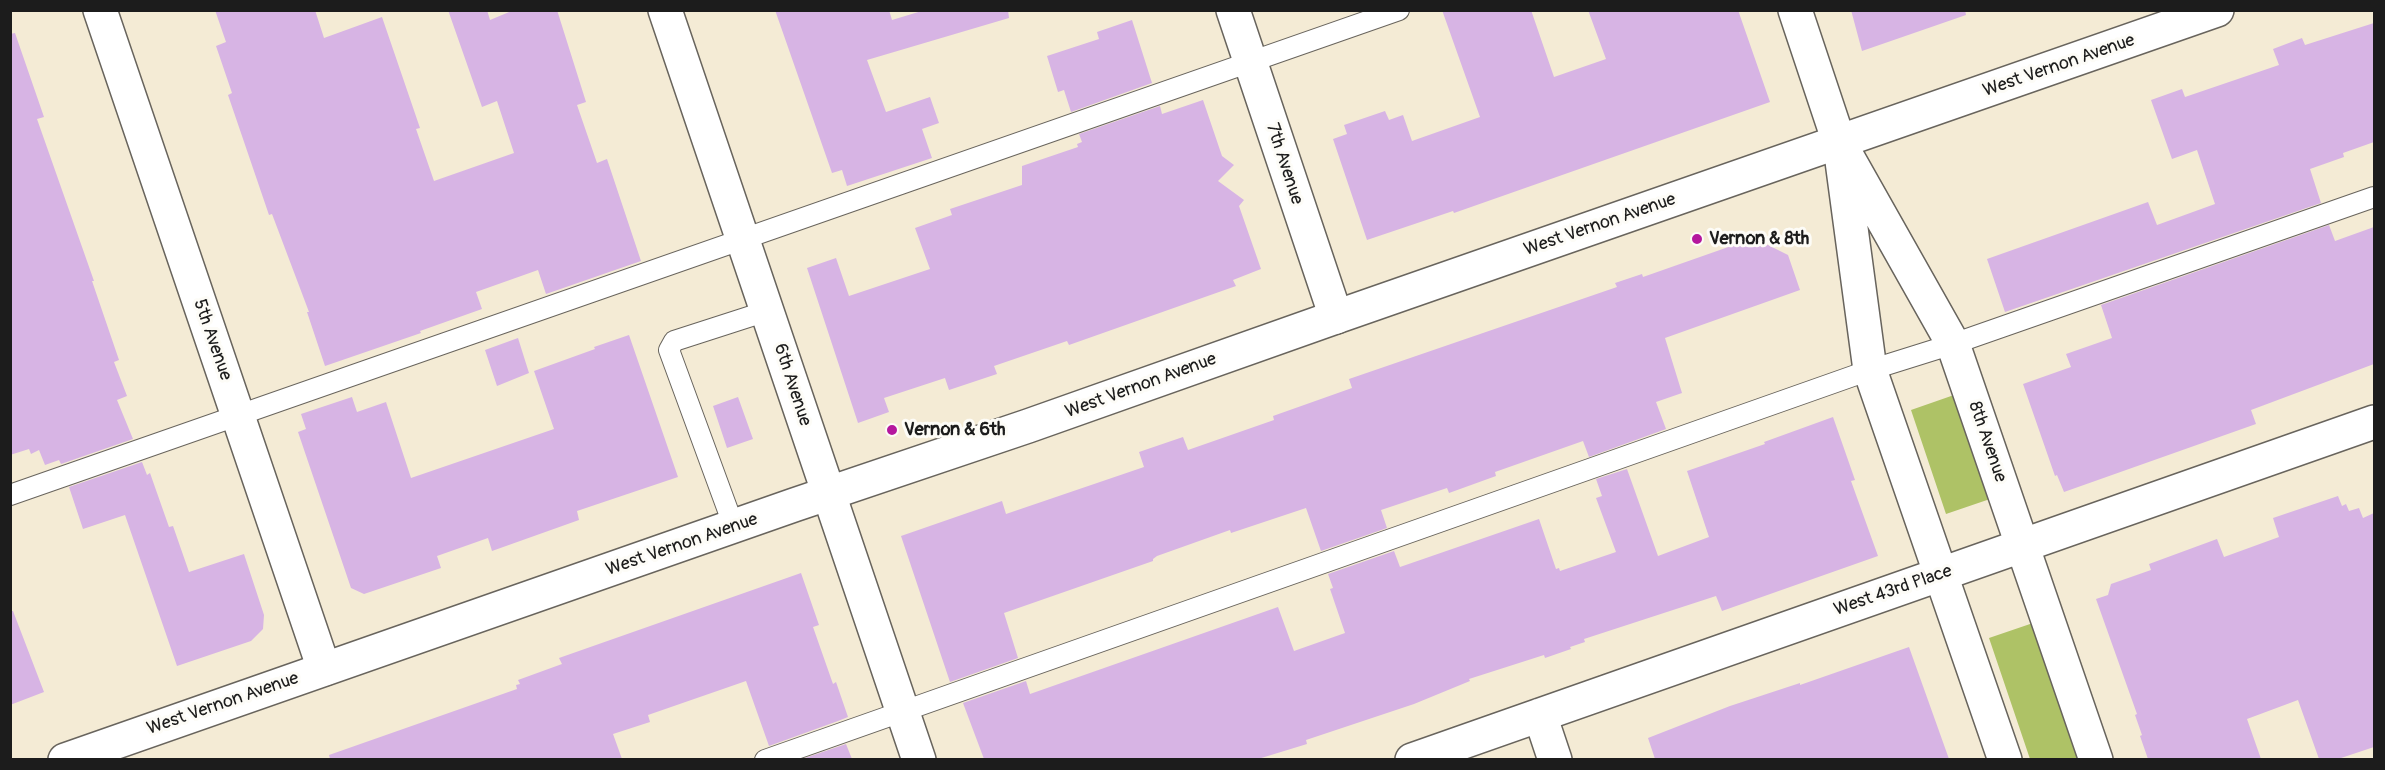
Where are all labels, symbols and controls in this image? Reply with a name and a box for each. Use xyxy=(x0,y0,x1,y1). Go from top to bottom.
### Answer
street label: West Vernon Avenue xyxy=(1980,30,2138,102)
street label: 7th Avenue xyxy=(1261,121,1307,207)
street label: West Vernon Avenue xyxy=(1521,189,1679,261)
place label: Vernon & 8th xyxy=(1709,228,1809,250)
marker: Vernon & 8th xyxy=(1690,232,1704,246)
street label: 5th Avenue xyxy=(188,296,236,384)
street label: 6th Avenue xyxy=(769,341,815,429)
street label: West Vernon Avenue xyxy=(1063,349,1219,423)
street label: 8th Avenue xyxy=(1963,399,2011,485)
place label: Vernon & 6th xyxy=(904,419,1006,441)
marker: Vernon & 6th xyxy=(885,423,899,437)
street label: West Vernon Avenue xyxy=(603,509,761,581)
street label: West 43rd Place xyxy=(1831,561,1955,621)
street label: West Vernon Avenue xyxy=(144,668,302,740)

